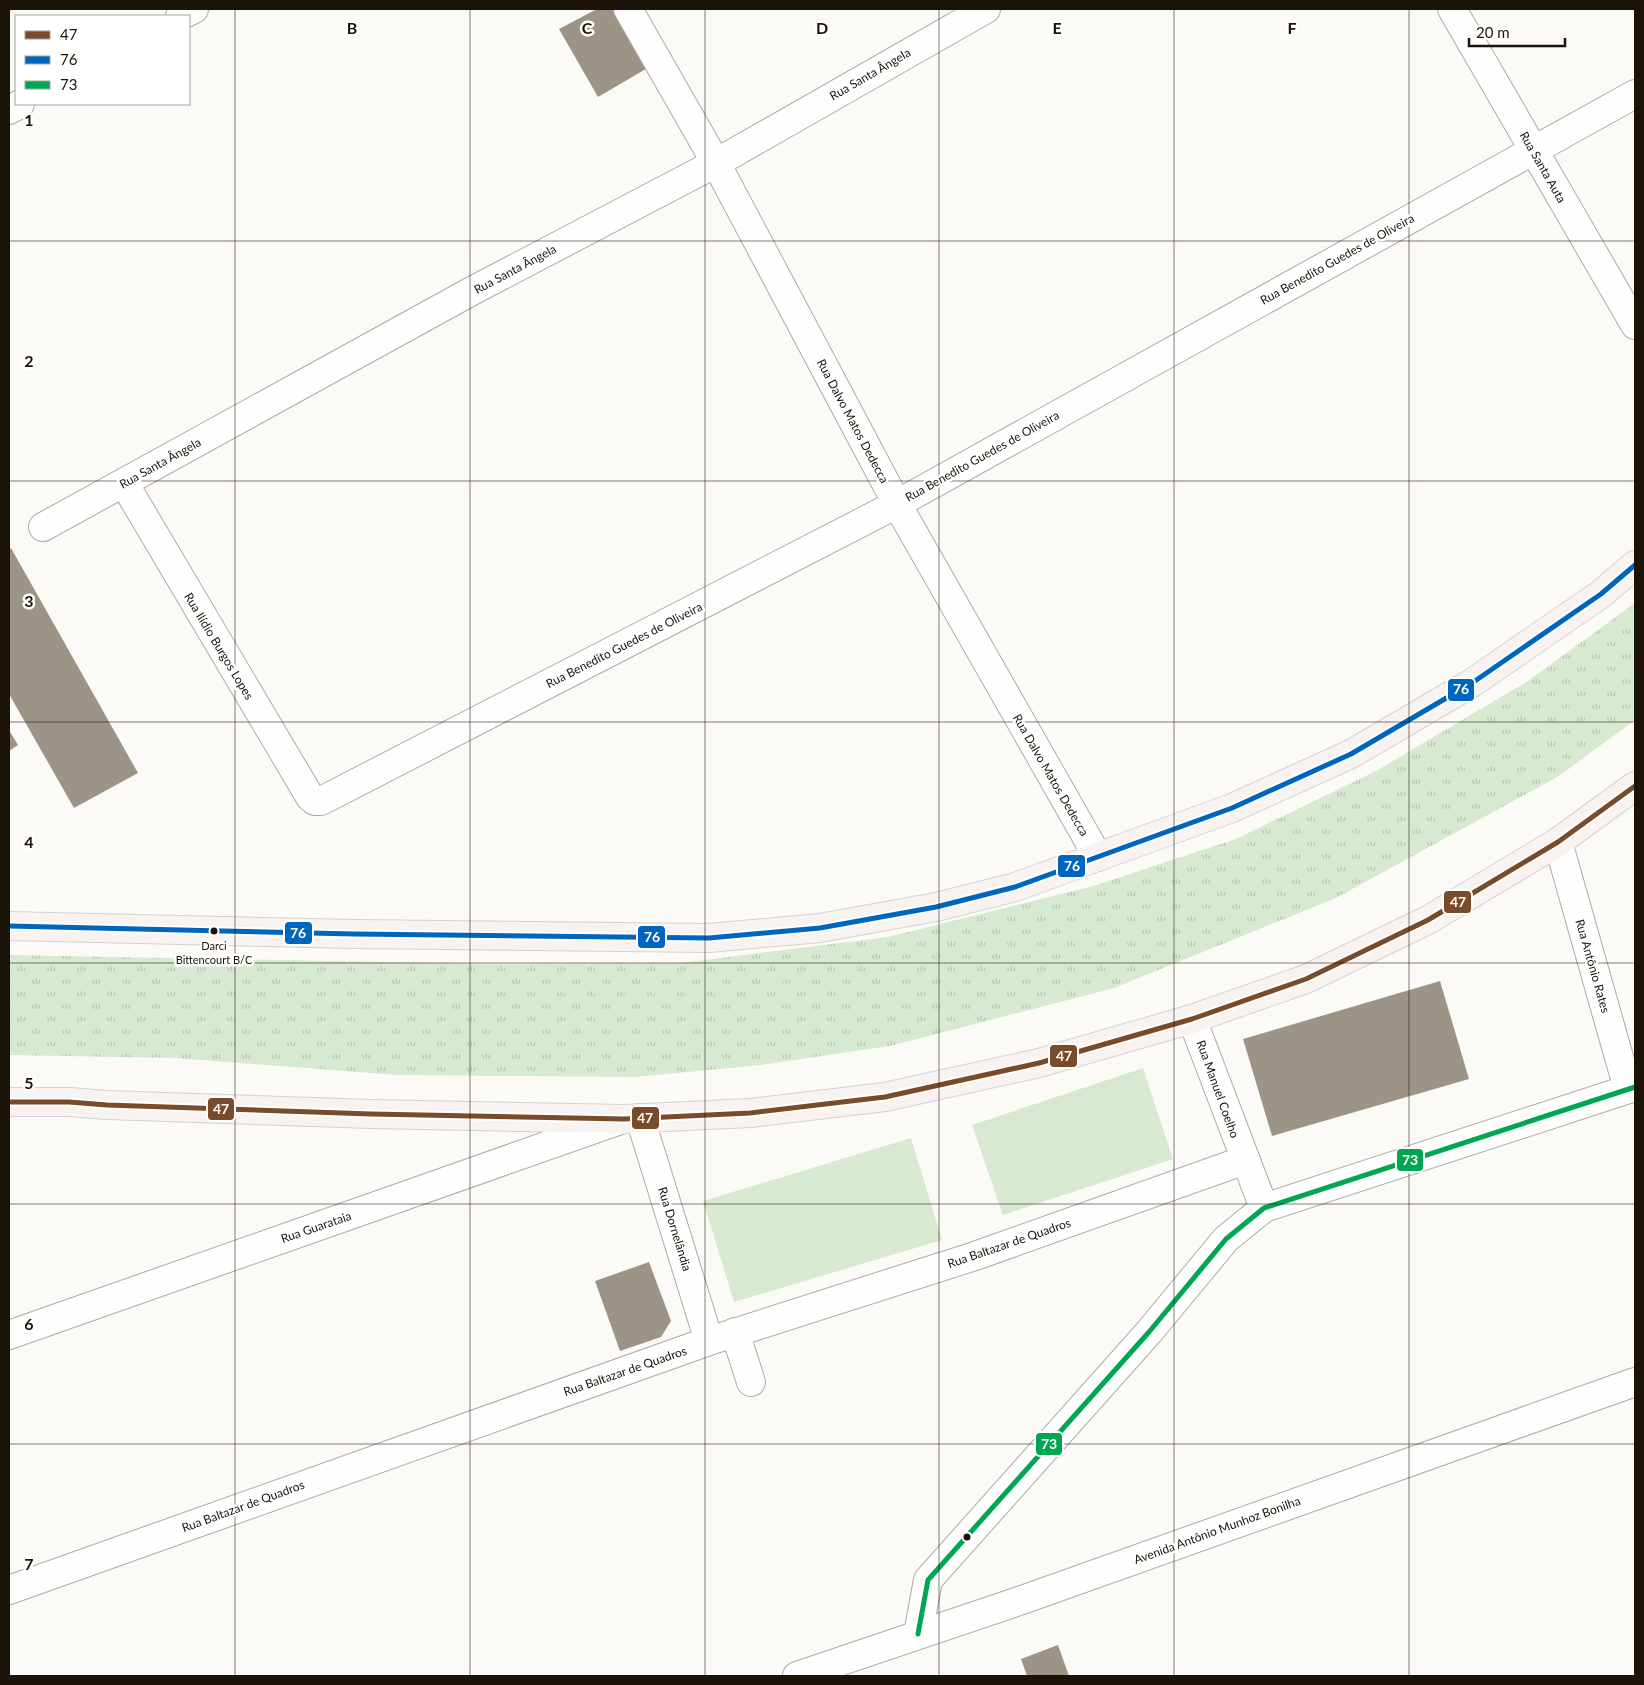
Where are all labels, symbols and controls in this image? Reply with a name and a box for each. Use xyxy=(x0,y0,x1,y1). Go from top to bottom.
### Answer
legend xyxy=(15,15,190,105)
scale bar xyxy=(1469,15,1565,47)
text: B xyxy=(347,18,357,37)
text: C xyxy=(582,18,593,37)
text: D xyxy=(816,18,828,37)
text: E xyxy=(1052,18,1062,37)
text: F xyxy=(1287,18,1297,37)
text: 20 m xyxy=(1476,23,1510,41)
text: 47 xyxy=(60,25,78,43)
street label: Rua Santa Ângela xyxy=(827,45,913,103)
text: 76 xyxy=(60,50,78,68)
text: 73 xyxy=(60,75,77,93)
text: 1 xyxy=(24,110,34,129)
street label: Rua Santa Auta xyxy=(1517,129,1569,205)
street label: Rua Benedito Guedes de Oliveira xyxy=(1257,210,1417,308)
street label: Rua Santa Ângela xyxy=(471,241,559,297)
text: 2 xyxy=(24,351,34,370)
street label: Rua Dalvo Matos Dedecca xyxy=(814,356,892,486)
street label: Rua Benedito Guedes de Oliveira xyxy=(902,407,1062,505)
street label: Rua Santa Ângela xyxy=(117,434,203,492)
street label: Rua Ilídio Burgos Lopes xyxy=(181,590,257,702)
text: 3 xyxy=(24,591,34,610)
street label: Rua Benedito Guedes de Oliveira xyxy=(543,599,705,691)
line badge: 76 xyxy=(1447,678,1475,702)
text: 76 xyxy=(1453,680,1469,697)
street label: Rua Dalvo Matos Dedecca xyxy=(1010,711,1092,839)
text: 4 xyxy=(24,832,34,851)
line badge: 76 xyxy=(1057,854,1086,878)
text: 76 xyxy=(1064,857,1080,874)
line badge: 47 xyxy=(1443,890,1472,914)
text: 47 xyxy=(1450,893,1466,910)
street label: Rua Antônio Rates xyxy=(1572,917,1614,1015)
line badge: 76 xyxy=(284,921,313,945)
text: 76 xyxy=(290,924,306,941)
line badge: 76 xyxy=(637,925,666,949)
marker: Darci Bittencourt B/C xyxy=(209,926,219,936)
text: 76 xyxy=(644,928,660,945)
place label: Darci Bittencourt B/C xyxy=(176,939,253,966)
street label: Rua Manuel Coelho xyxy=(1193,1038,1243,1140)
line badge: 47 xyxy=(1049,1044,1078,1068)
text: 47 xyxy=(1056,1047,1072,1064)
text: 5 xyxy=(24,1073,34,1092)
line badge: 47 xyxy=(207,1097,235,1121)
text: 47 xyxy=(213,1100,229,1117)
line badge: 47 xyxy=(631,1106,660,1130)
text: 47 xyxy=(637,1109,653,1126)
line badge: 73 xyxy=(1396,1148,1424,1172)
text: 73 xyxy=(1402,1151,1418,1168)
street label: Rua Dornelândia xyxy=(655,1185,695,1273)
street label: Rua Guarataia xyxy=(279,1208,353,1246)
street label: Rua Baltazar de Quadros xyxy=(945,1215,1073,1271)
text: 6 xyxy=(24,1314,34,1333)
street label: Rua Baltazar de Quadros xyxy=(561,1343,689,1399)
line badge: 73 xyxy=(1035,1432,1063,1456)
text: 73 xyxy=(1041,1435,1057,1452)
street label: Rua Baltazar de Quadros xyxy=(180,1477,306,1535)
street label: Avenida Antônio Munhoz Bonilha xyxy=(1132,1493,1302,1567)
unlabelled marker xyxy=(962,1532,972,1542)
text: 7 xyxy=(24,1554,34,1573)

